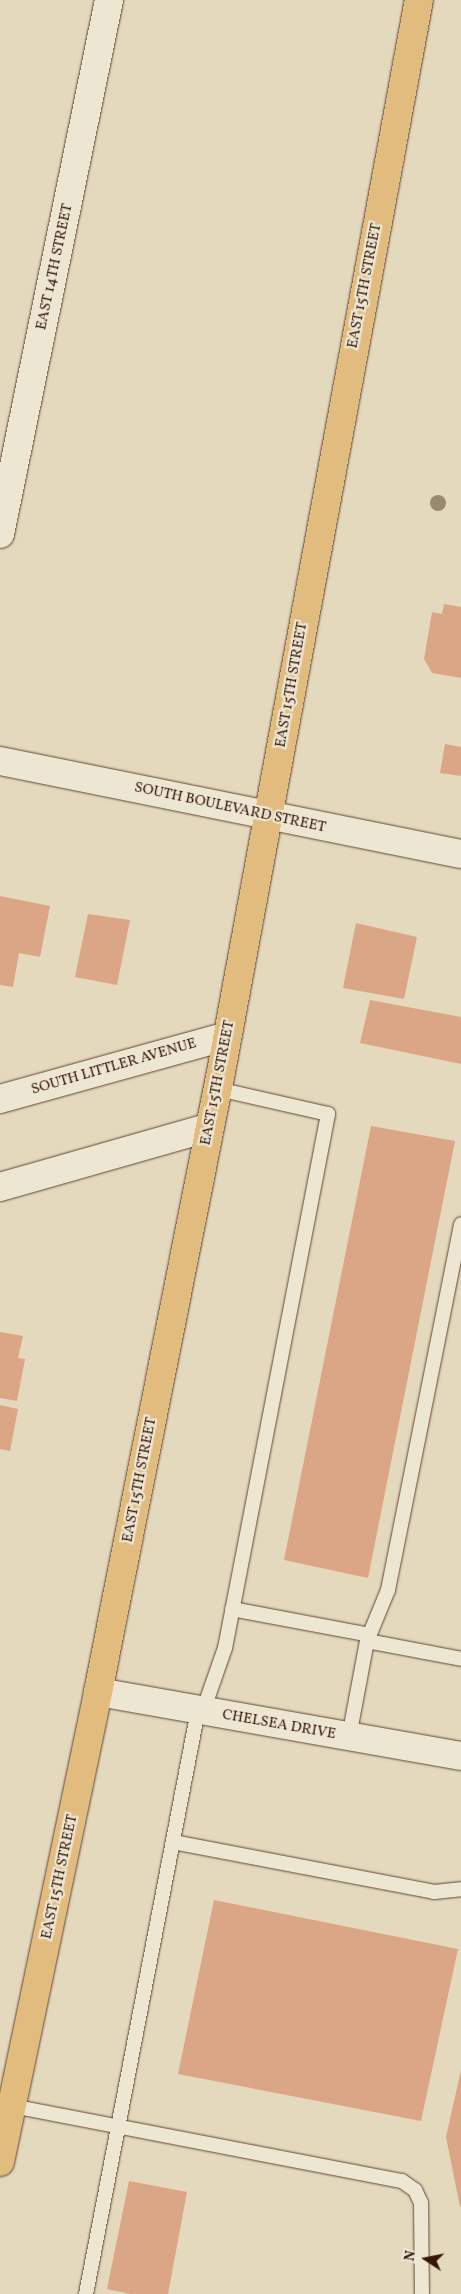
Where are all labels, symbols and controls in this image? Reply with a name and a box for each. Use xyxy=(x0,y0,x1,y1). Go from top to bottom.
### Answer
street label: EAST 14TH STREET xyxy=(33,202,77,332)
street label: EAST 15TH STREET xyxy=(344,222,386,350)
street label: EAST 15TH STREET xyxy=(272,621,312,749)
street label: SOUTH BOULEVARD STREET xyxy=(133,779,327,837)
street label: EAST 15TH STREET xyxy=(197,1019,239,1147)
street label: SOUTH LITTLER AVENUE xyxy=(29,1035,199,1099)
street label: EAST 15TH STREET xyxy=(119,1416,161,1544)
street label: CHELSEA DRIVE xyxy=(221,1706,337,1744)
street label: EAST 15TH STREET xyxy=(38,1813,82,1941)
north arrow xyxy=(401,2234,451,2284)
text: N xyxy=(400,2249,421,2263)

